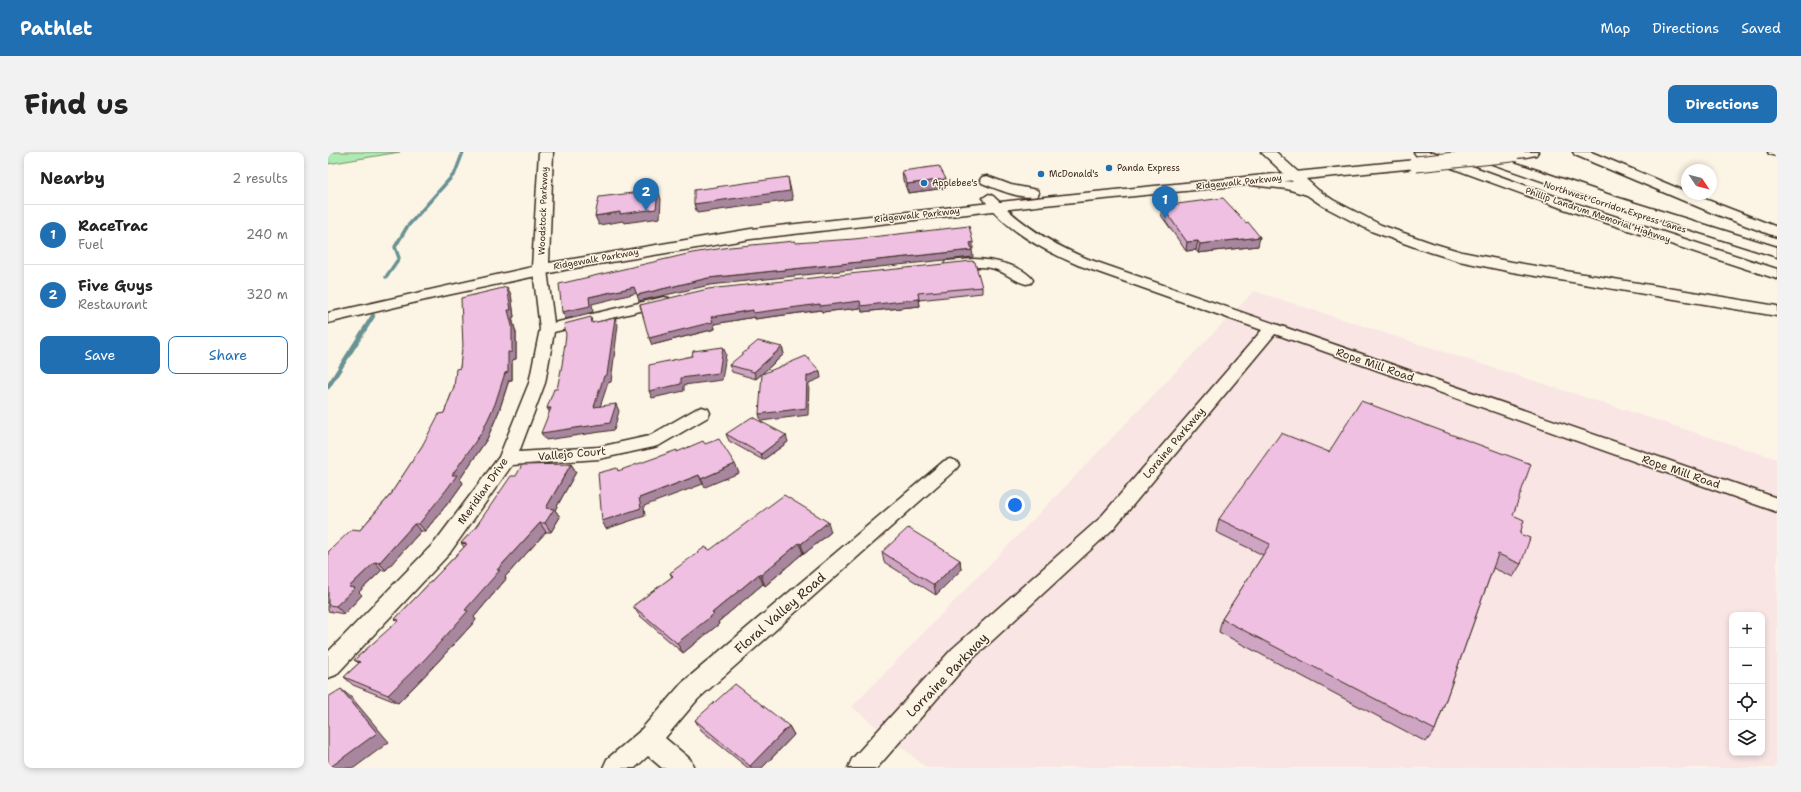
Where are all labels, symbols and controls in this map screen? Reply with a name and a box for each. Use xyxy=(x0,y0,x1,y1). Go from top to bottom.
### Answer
text: Pathlet xyxy=(20,16,92,41)
text: Map xyxy=(1601,19,1631,37)
text: Directions xyxy=(1653,19,1719,37)
text: Saved xyxy=(1741,19,1781,37)
text: Find us xyxy=(24,85,129,123)
button: Directions xyxy=(1668,85,1777,123)
place label: Panda Express xyxy=(1117,162,1180,174)
marker: Panda Express xyxy=(1104,163,1114,173)
north arrow xyxy=(1681,164,1717,200)
text: Nearby xyxy=(40,167,105,189)
street label: Woodstock Parkway xyxy=(535,167,551,255)
place label: McDonald's xyxy=(1049,168,1098,180)
marker: McDonald's xyxy=(1036,169,1046,179)
text: 2 results xyxy=(232,170,288,187)
street label: Ridgewalk Parkway xyxy=(1195,172,1283,192)
place label: Applebee's xyxy=(932,177,977,189)
pin: 2 xyxy=(633,178,659,211)
marker: Applebee's xyxy=(919,178,929,188)
street label: Northwest Corridor Express Lanes xyxy=(1542,178,1688,236)
street label: Phillip Landrum Memorial Highway xyxy=(1524,184,1672,246)
pin: 1 xyxy=(1152,186,1178,219)
street label: Ridgewalk Parkway xyxy=(873,205,961,225)
text: RaceTrac xyxy=(78,216,148,236)
text: 1 xyxy=(50,226,56,243)
text: 240 m xyxy=(246,226,288,243)
text: Fuel xyxy=(78,236,103,253)
street label: Ridgewalk Parkway xyxy=(552,246,640,272)
text: Five Guys xyxy=(78,276,153,296)
text: 2 xyxy=(48,286,58,303)
text: 320 m xyxy=(246,286,288,303)
text: Restaurant xyxy=(78,296,148,313)
button: Save xyxy=(40,336,160,374)
button: Share xyxy=(168,336,288,374)
street label: Rope Mill Road xyxy=(1334,345,1416,385)
street label: Loraine Parkway xyxy=(1140,404,1208,482)
street label: Vallejo Court xyxy=(537,444,607,464)
street label: Rope Mill Road xyxy=(1640,452,1722,492)
street label: Meridian Drive xyxy=(454,455,512,527)
your location xyxy=(1005,495,1025,515)
street label: Floral Valley Road xyxy=(731,569,829,657)
map controls xyxy=(1729,612,1765,756)
button: + xyxy=(1729,612,1765,648)
street label: Lorraine Parkway xyxy=(902,629,992,721)
button: − xyxy=(1729,648,1765,684)
button: locate xyxy=(1729,684,1765,720)
button: layers xyxy=(1729,720,1765,756)

